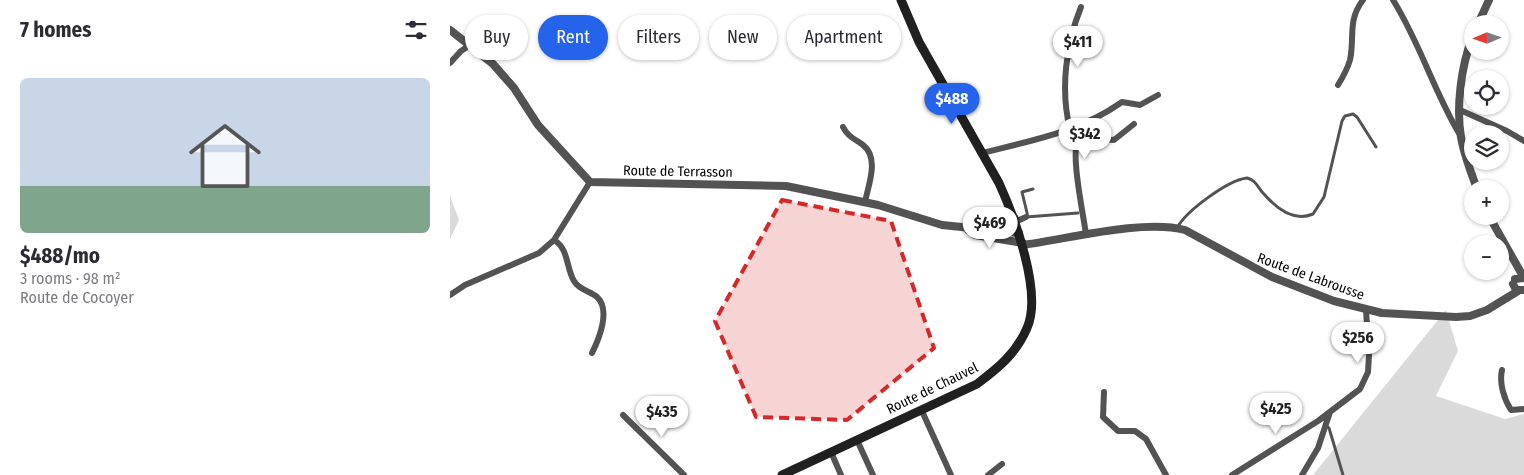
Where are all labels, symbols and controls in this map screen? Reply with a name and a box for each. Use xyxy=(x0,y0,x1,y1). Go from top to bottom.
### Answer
chip: Buy xyxy=(465,15,528,60)
chip: Rent xyxy=(538,15,608,60)
chip: Filters xyxy=(618,15,699,60)
chip: New xyxy=(709,15,777,60)
chip: Apartment xyxy=(787,15,901,60)
north arrow xyxy=(1464,15,1509,60)
map controls xyxy=(1464,15,1509,280)
icon: filters xyxy=(402,16,430,44)
text: 7 homes xyxy=(20,17,91,43)
pin: $411 xyxy=(1048,26,1108,68)
text: $411 xyxy=(1064,32,1092,51)
button: locate xyxy=(1464,70,1509,115)
pin: $488 xyxy=(922,82,982,125)
text: $488 xyxy=(935,89,969,108)
icon: home xyxy=(180,111,270,201)
pin: $342 xyxy=(1055,118,1115,160)
text: $342 xyxy=(1070,124,1100,143)
button: layers xyxy=(1464,125,1509,170)
street label: Route de Terrasson xyxy=(623,162,733,181)
button: + xyxy=(1464,180,1509,225)
pin: $469 xyxy=(960,206,1020,249)
text: $469 xyxy=(974,213,1006,232)
button: − xyxy=(1464,235,1509,280)
text: $488/mo xyxy=(20,243,100,269)
street label: Route de Labrousse xyxy=(1255,249,1367,304)
text: 3 rooms · 98 m² xyxy=(20,269,121,288)
text: Route de Cocoyer xyxy=(20,288,134,307)
pin: $256 xyxy=(1328,322,1388,364)
text: $256 xyxy=(1342,328,1374,347)
street label: Route de Chauvel xyxy=(884,359,981,418)
pin: $425 xyxy=(1246,392,1306,435)
pin: $435 xyxy=(632,396,692,438)
text: $425 xyxy=(1260,399,1292,418)
text: $435 xyxy=(646,402,678,421)

